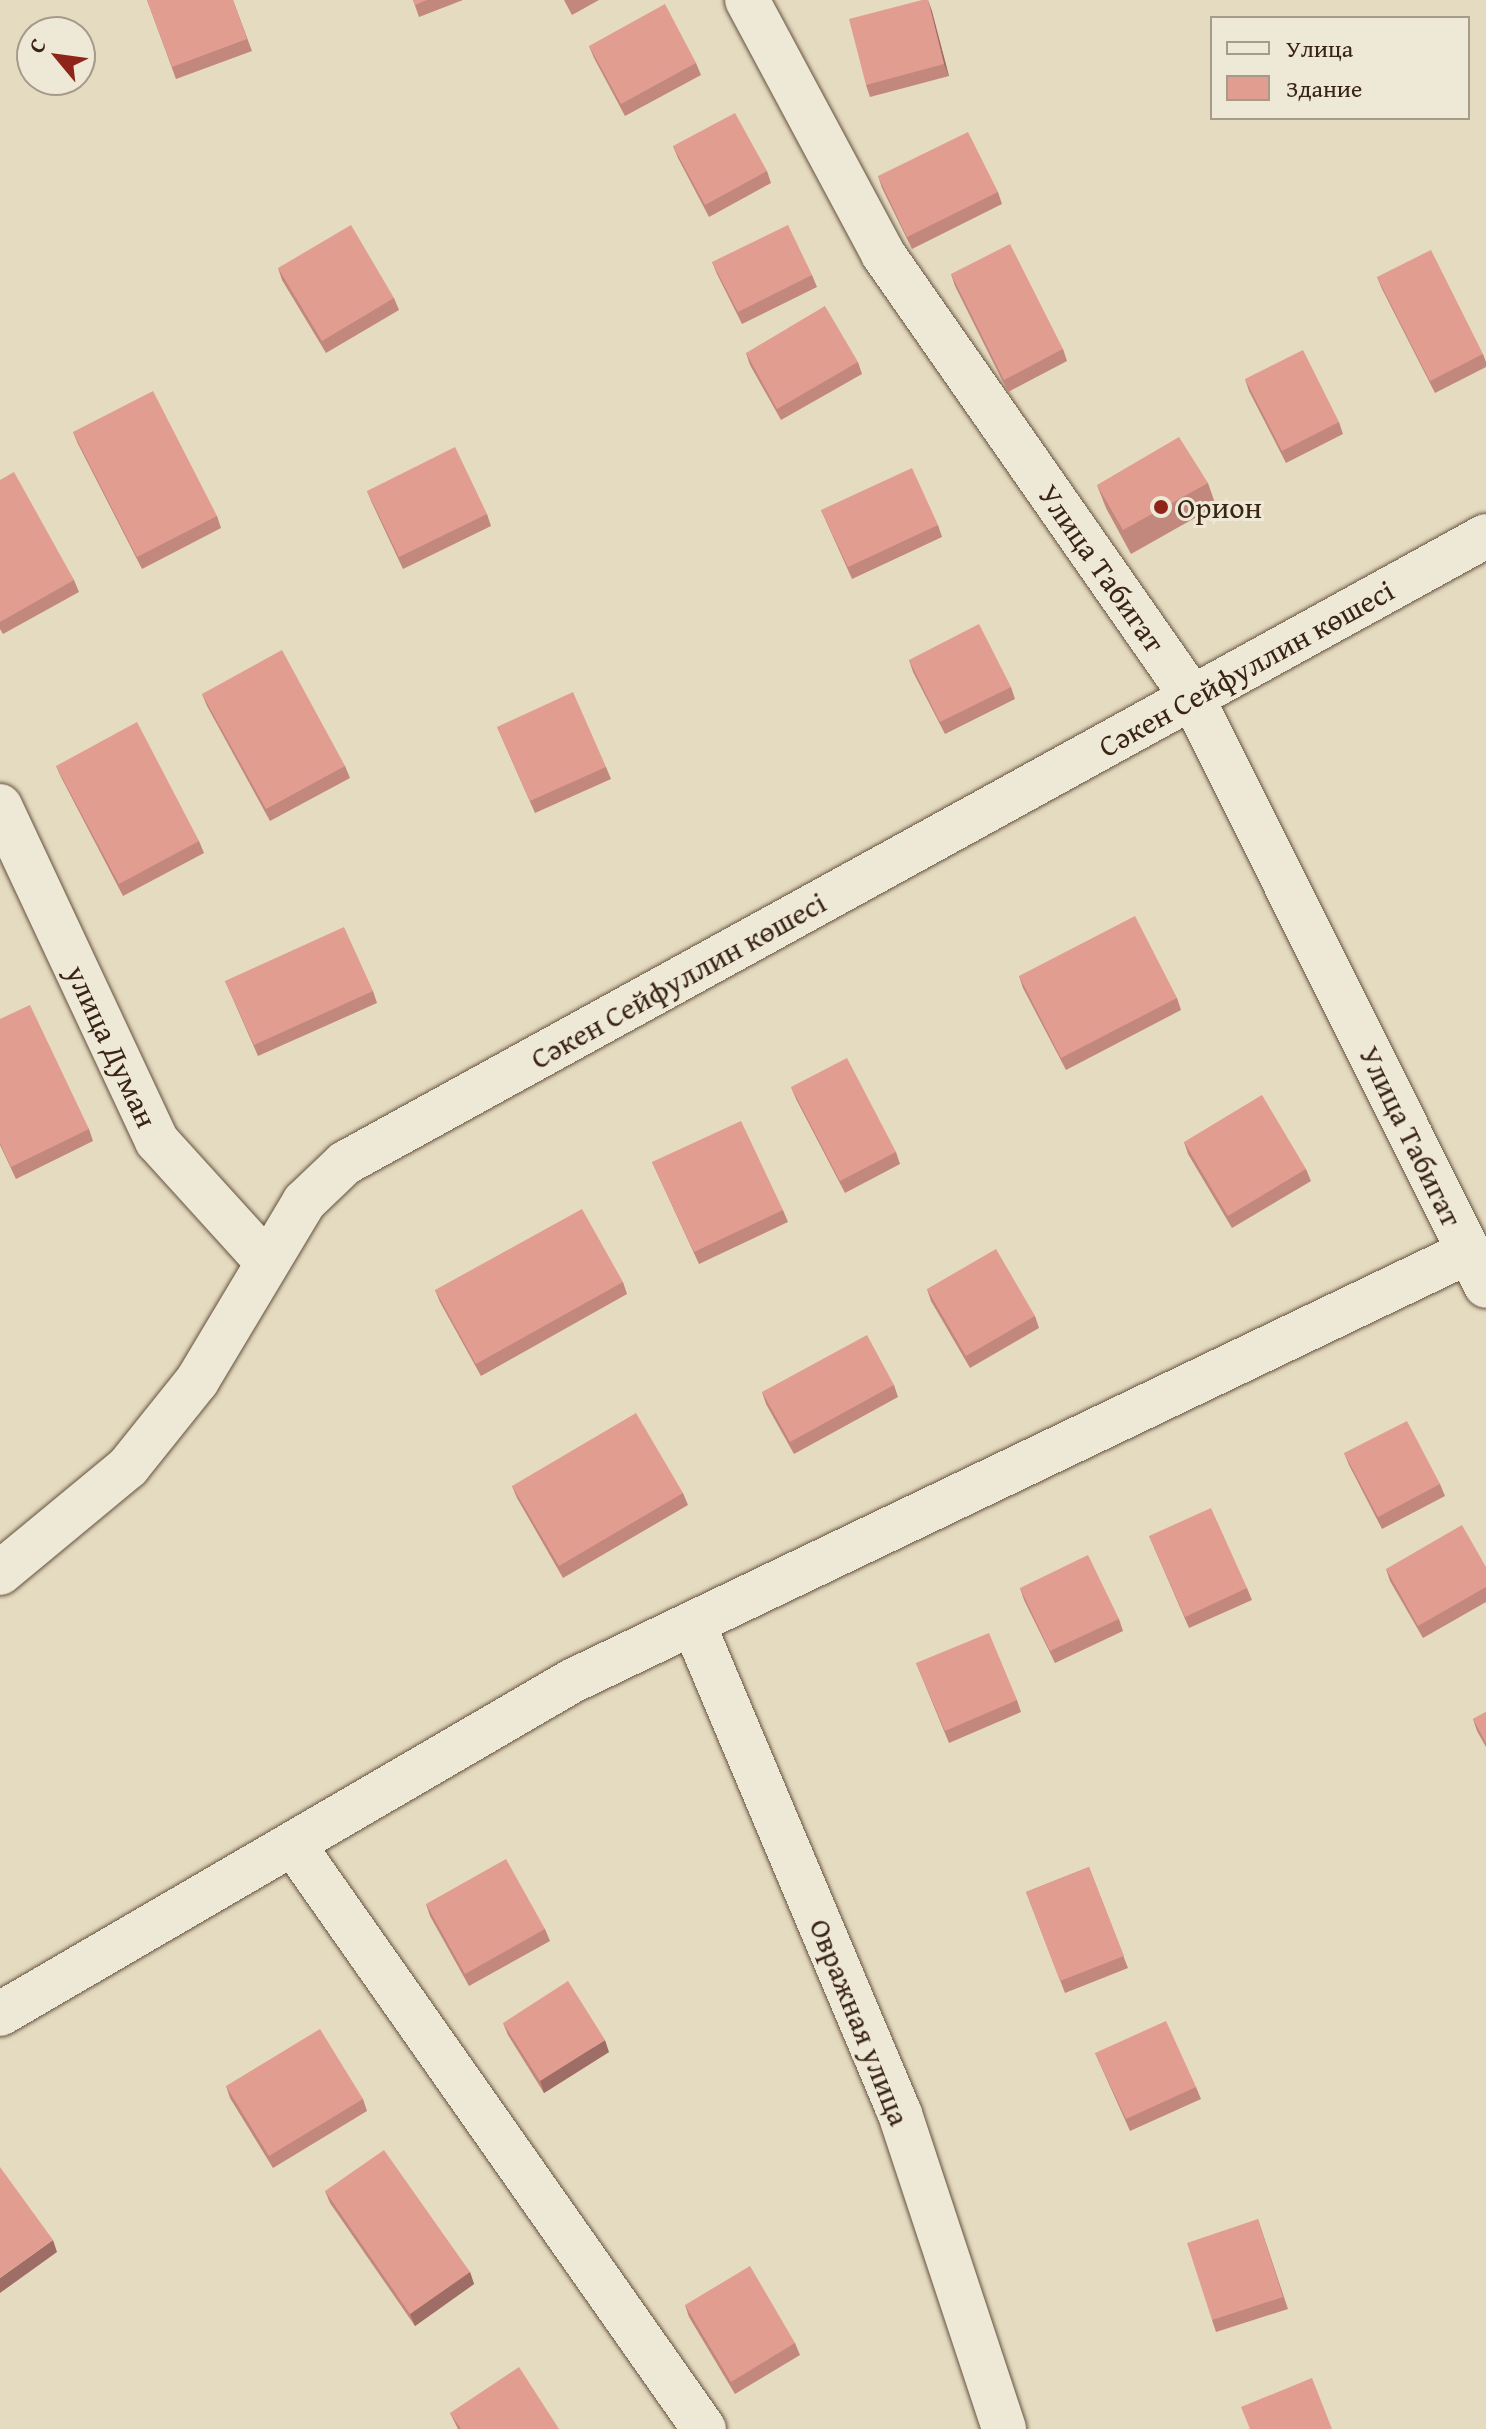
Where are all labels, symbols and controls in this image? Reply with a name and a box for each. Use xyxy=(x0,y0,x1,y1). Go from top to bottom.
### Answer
north arrow xyxy=(16,16,96,96)
legend xyxy=(1210,16,1470,120)
text: Улица xyxy=(1286,31,1353,66)
text: С xyxy=(20,32,54,59)
text: Здание xyxy=(1286,71,1362,106)
street label: Улица Табигат xyxy=(1031,477,1173,659)
place label: Орион xyxy=(1177,489,1262,525)
marker: Орион xyxy=(1152,498,1170,516)
street label: Сәкен Сейфуллин көшесі xyxy=(1092,572,1400,764)
street label: Сәкен Сейфуллин көшесі xyxy=(524,884,832,1076)
street label: улица Думан xyxy=(59,959,165,1133)
street label: Улица Табигат xyxy=(1352,1040,1470,1232)
street label: Овражная улица xyxy=(802,1913,918,2131)

